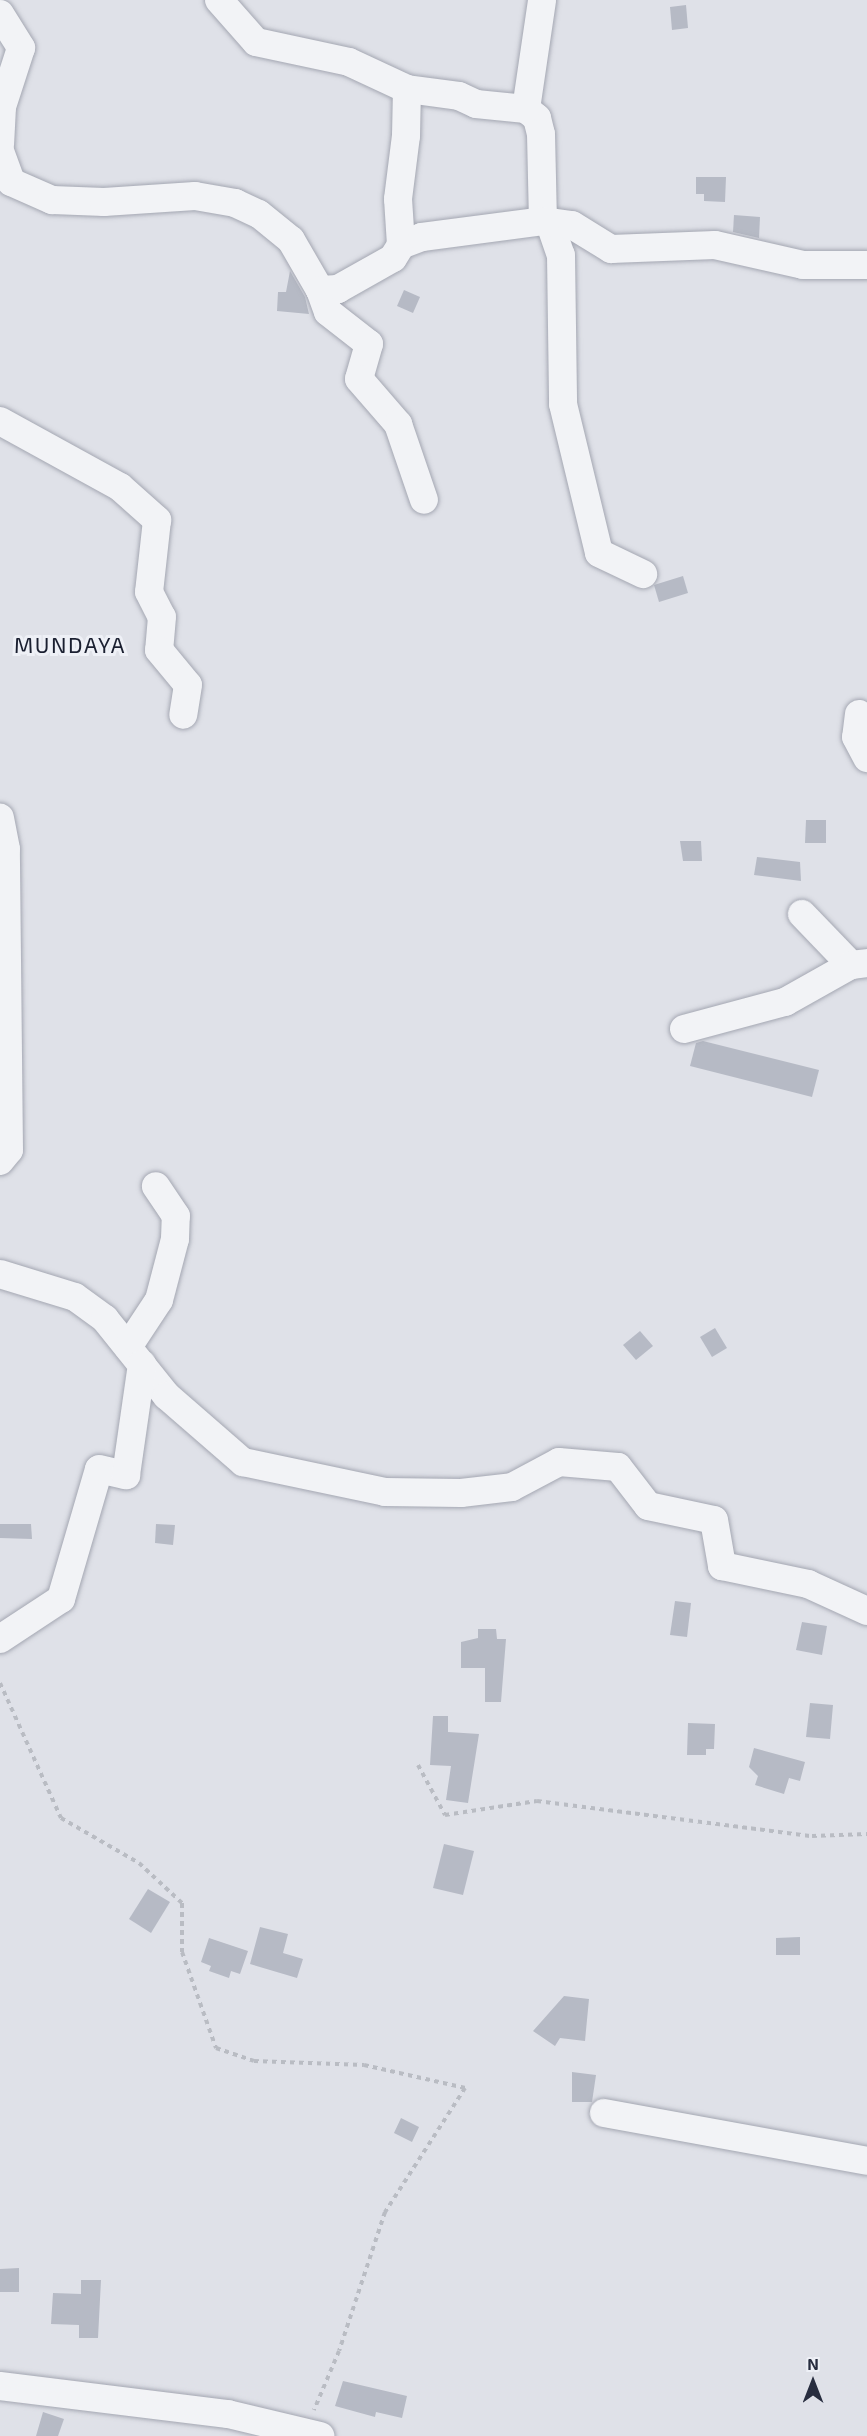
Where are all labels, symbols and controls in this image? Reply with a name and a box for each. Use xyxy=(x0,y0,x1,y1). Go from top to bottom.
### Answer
district label: MUNDAYA xyxy=(14,632,126,658)
north arrow xyxy=(783,2352,843,2412)
text: N xyxy=(807,2354,819,2373)

